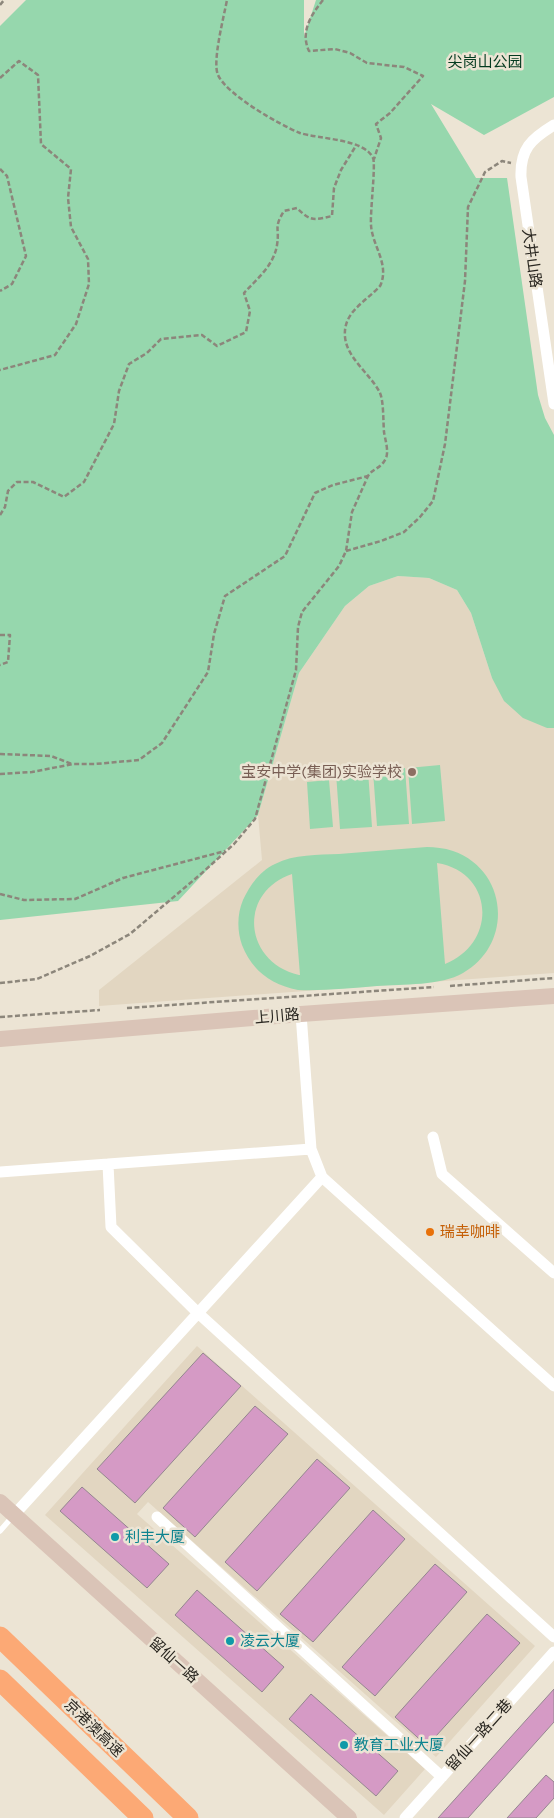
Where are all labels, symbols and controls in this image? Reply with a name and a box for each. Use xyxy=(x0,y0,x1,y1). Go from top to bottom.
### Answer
park label: 尖岗山公园 xyxy=(447,53,523,71)
street label: 大井山路 xyxy=(519,227,545,289)
place label: 宝安中学(集团)实验学校 xyxy=(241,763,402,781)
marker: 宝安中学(集团)实验学校 xyxy=(406,766,418,778)
street label: 上川路 xyxy=(254,1005,300,1027)
place label: 瑞幸咖啡 xyxy=(440,1223,500,1241)
marker: 瑞幸咖啡 xyxy=(424,1226,436,1238)
place label: 利丰大厦 xyxy=(125,1528,185,1546)
marker: 利丰大厦 xyxy=(109,1531,121,1543)
place label: 凌云大厦 xyxy=(240,1632,300,1650)
street label: 留仙一路 xyxy=(146,1633,202,1687)
marker: 凌云大厦 xyxy=(224,1635,236,1647)
street label: 京港澳高速 xyxy=(61,1695,127,1761)
street label: 留仙一路二巷 xyxy=(442,1696,516,1774)
place label: 教育工业大厦 xyxy=(354,1736,444,1754)
marker: 教育工业大厦 xyxy=(338,1739,350,1751)

